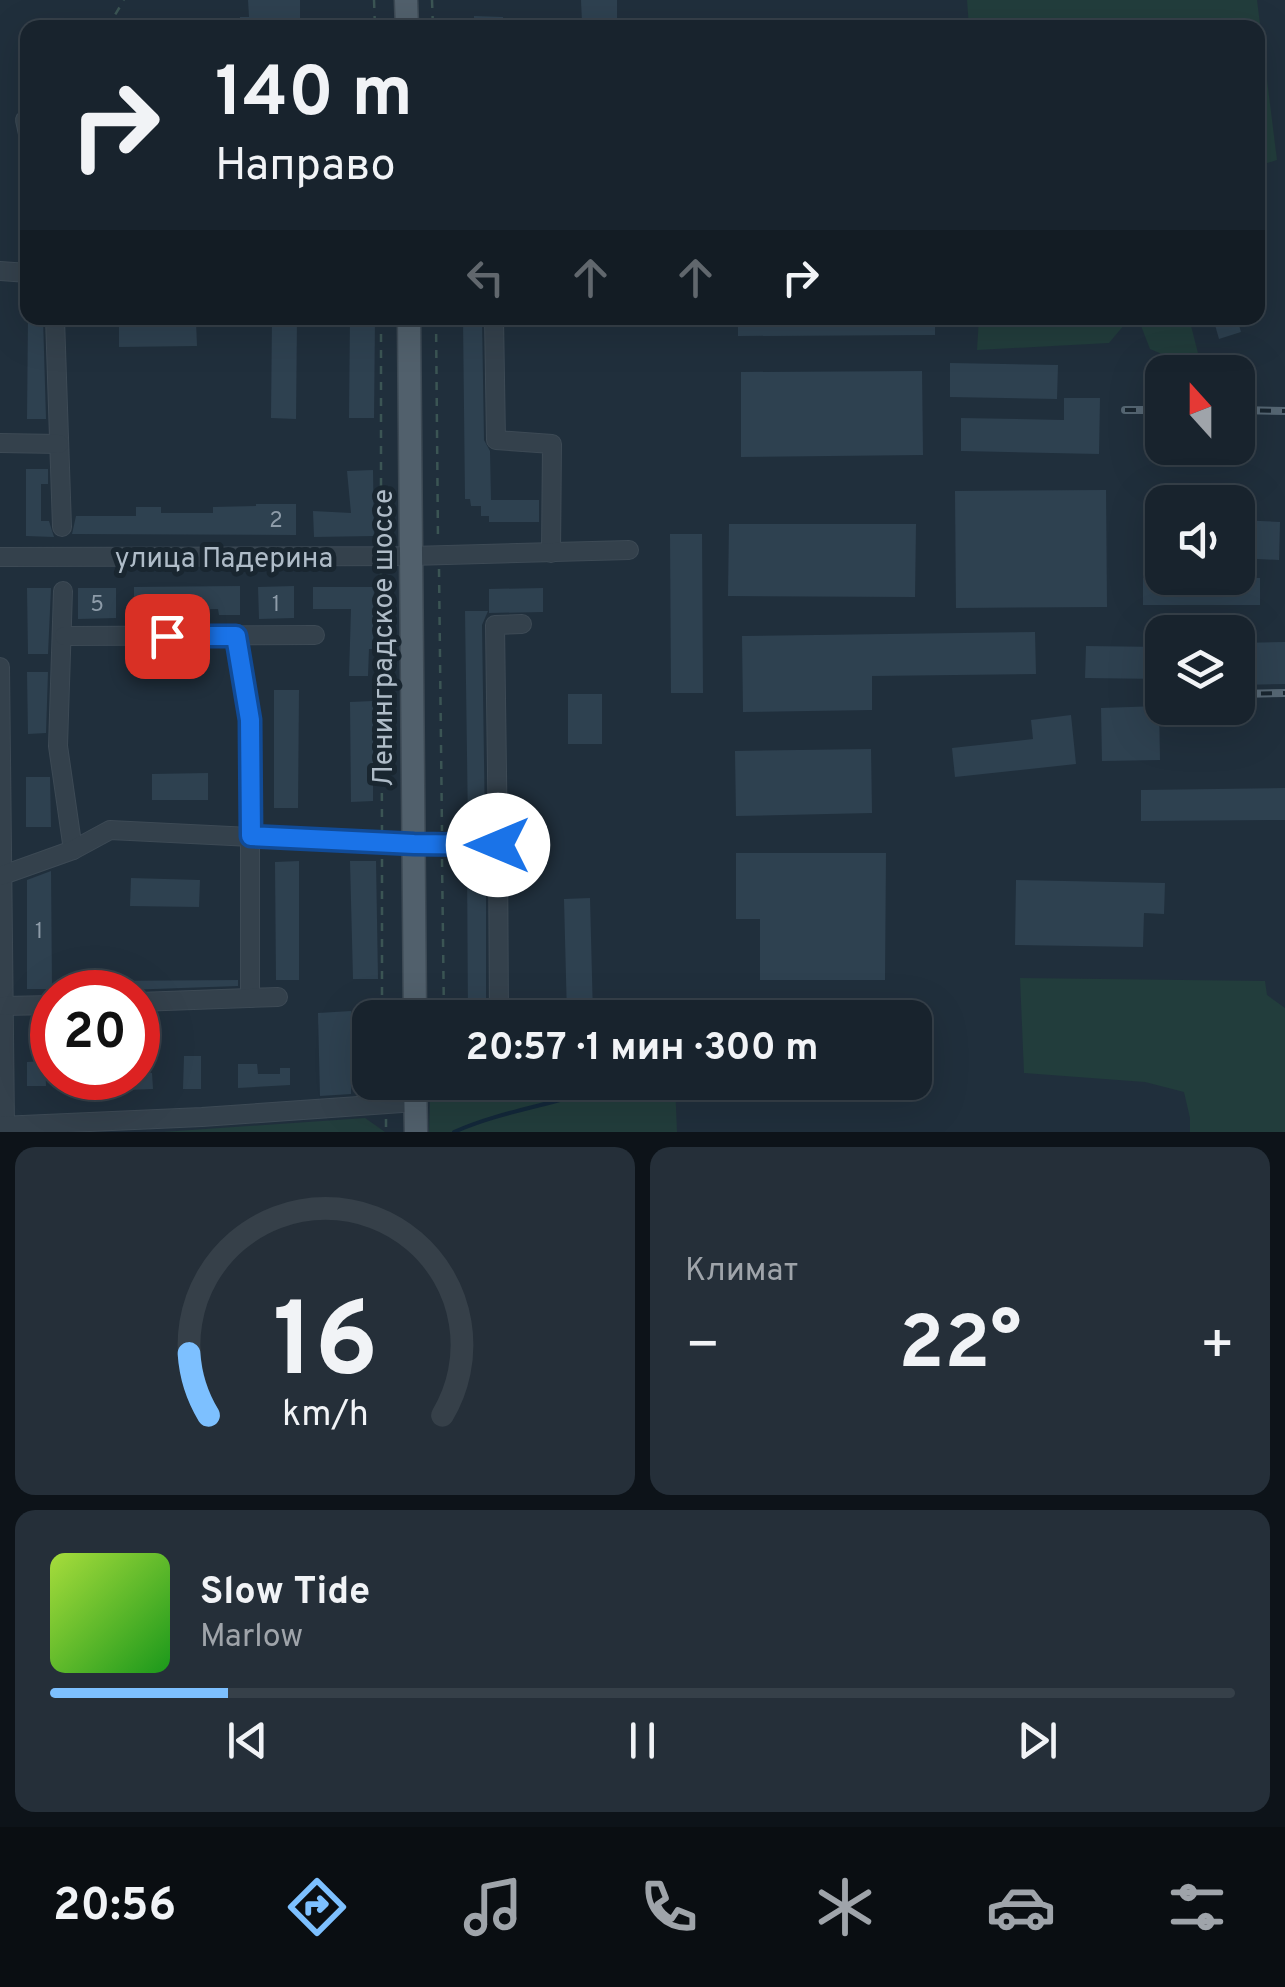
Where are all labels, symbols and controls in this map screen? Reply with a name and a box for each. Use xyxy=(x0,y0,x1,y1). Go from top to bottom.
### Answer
text: 140 m xyxy=(215,52,413,141)
icon: right xyxy=(50,60,180,190)
text: Направо xyxy=(215,139,396,196)
icon: left xyxy=(458,250,513,305)
icon: ahead xyxy=(563,250,618,305)
icon: ahead xyxy=(668,250,723,305)
icon: right xyxy=(773,250,828,305)
north arrow xyxy=(1145,355,1255,465)
map controls xyxy=(1145,355,1255,725)
button: sound xyxy=(1145,485,1255,595)
street label: Ленинградское шоссе xyxy=(367,489,403,787)
house number: 2 xyxy=(269,508,283,535)
street label: улица Падерина xyxy=(115,542,333,578)
house number: 5 xyxy=(90,592,104,619)
house number: 1 xyxy=(272,592,280,619)
pin xyxy=(125,594,210,679)
icon: arrive xyxy=(140,609,195,664)
button: layers xyxy=(1145,615,1255,725)
position arrow xyxy=(446,793,550,897)
house number: 1 xyxy=(35,919,43,946)
speed limit sign: 20 xyxy=(30,970,160,1100)
text: 20:57 · 1 мин · 300 m xyxy=(466,1025,818,1074)
text: Климат xyxy=(685,1252,798,1292)
text: 16 xyxy=(272,1281,378,1413)
text: 22° xyxy=(899,1300,1021,1395)
text: − xyxy=(685,1313,720,1383)
text: + xyxy=(1200,1313,1235,1383)
text: km/h xyxy=(282,1393,368,1439)
text: Slow Tide xyxy=(200,1569,370,1618)
text: Marlow xyxy=(200,1618,303,1658)
icon: previous xyxy=(220,1713,275,1768)
icon: pause xyxy=(615,1713,670,1768)
icon: next xyxy=(1010,1713,1065,1768)
icon: directions xyxy=(282,1872,352,1942)
icon: music xyxy=(458,1872,528,1942)
icon: phone xyxy=(634,1872,704,1942)
icon: climate xyxy=(810,1872,880,1942)
icon: car xyxy=(986,1872,1056,1942)
icon: filters xyxy=(1162,1872,1232,1942)
text: 20:56 xyxy=(53,1879,176,1936)

